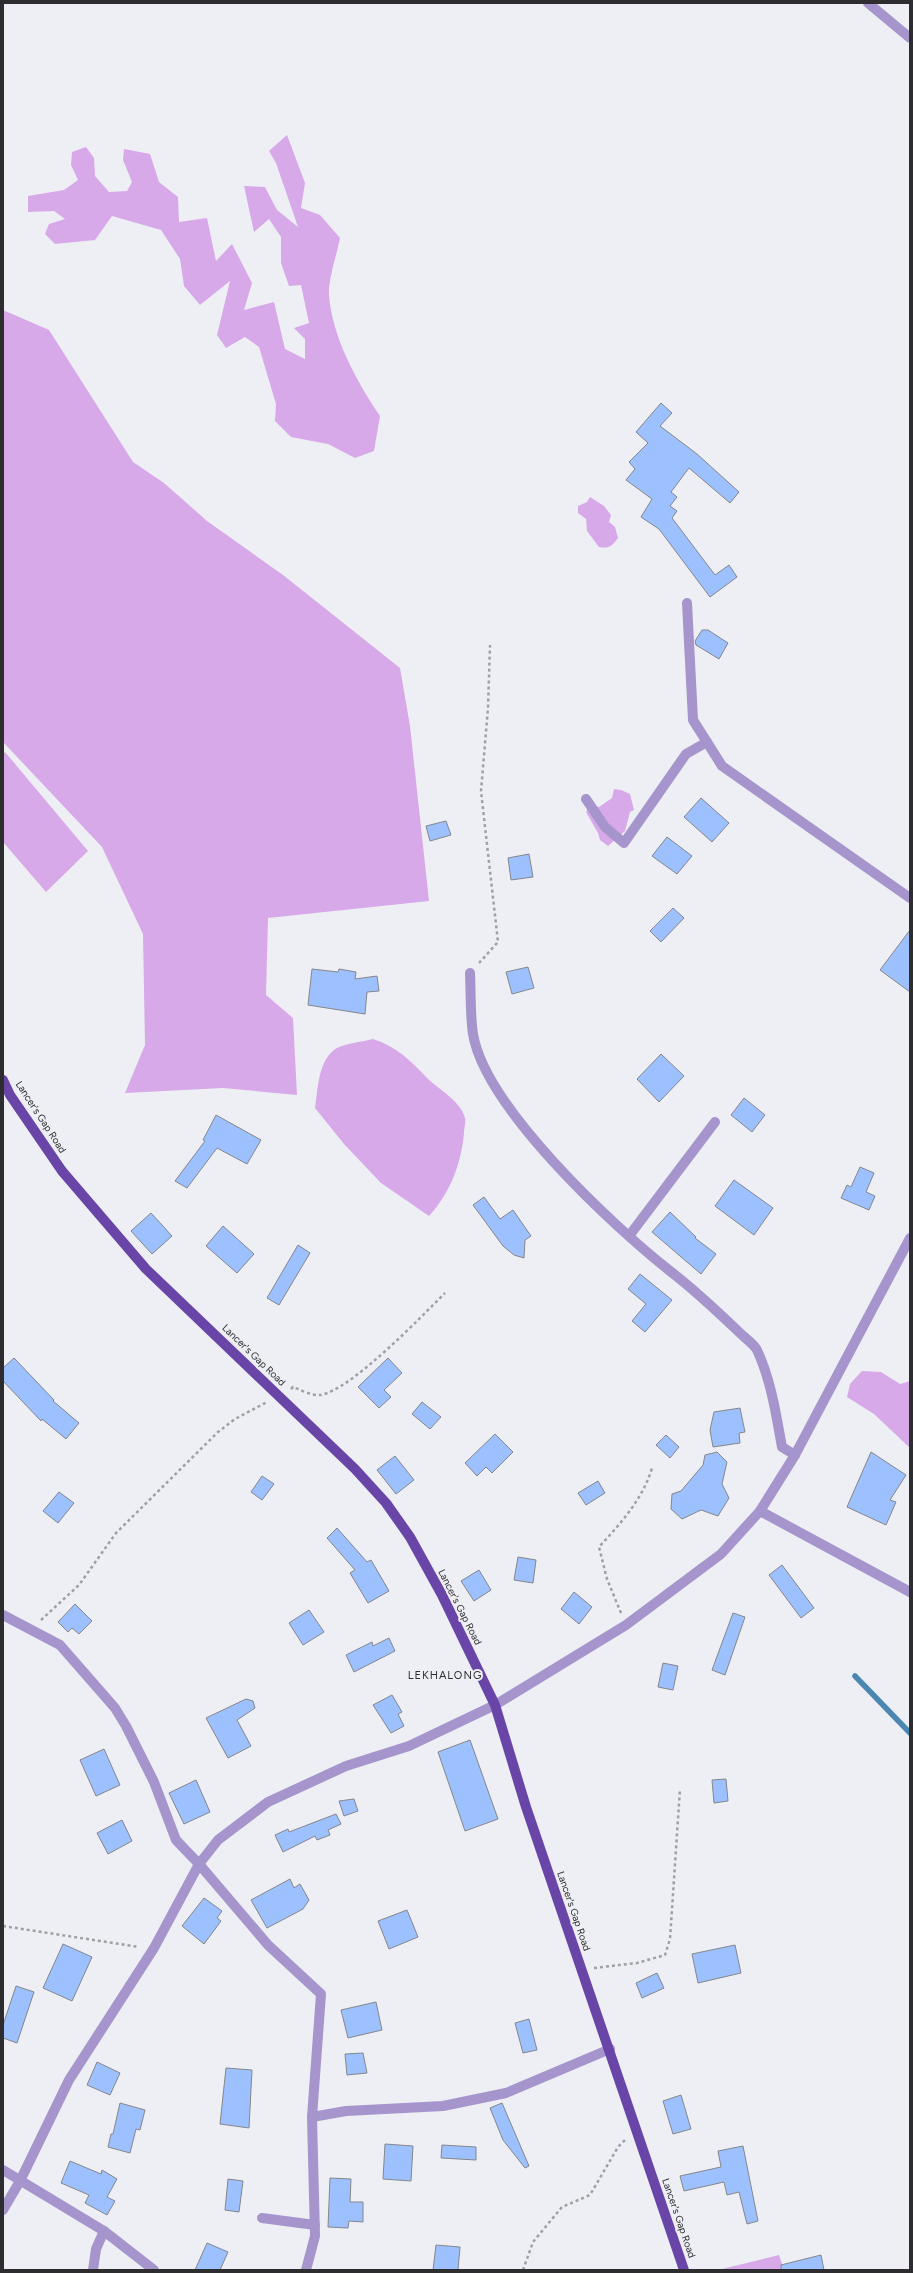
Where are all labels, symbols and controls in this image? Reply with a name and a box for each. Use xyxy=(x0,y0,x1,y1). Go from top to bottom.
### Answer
street label: Lancer's Gap Road xyxy=(13,1078,69,1156)
street label: Lancer's Gap Road xyxy=(219,1321,289,1389)
street label: Lancer's Gap Road xyxy=(435,1567,485,1647)
district label: LEKHALONG xyxy=(408,1669,482,1682)
street label: Lancer's Gap Road xyxy=(554,1869,594,1953)
street label: Lancer's Gap Road xyxy=(659,2176,699,2260)

